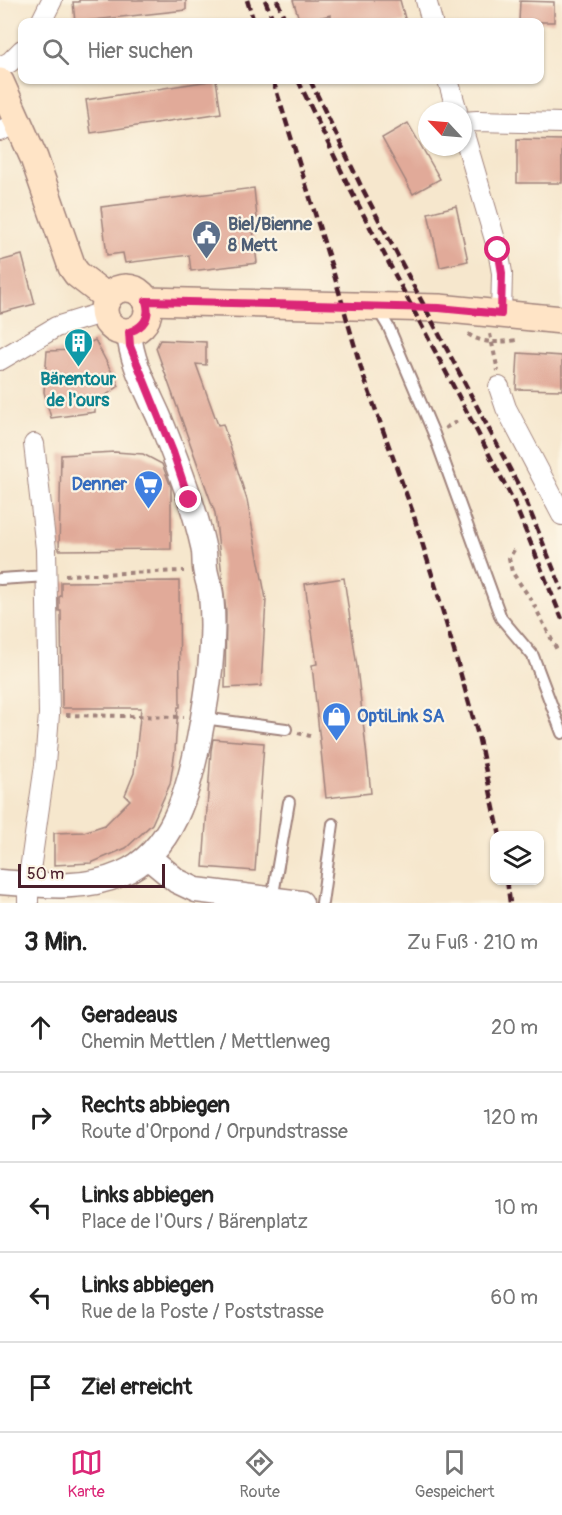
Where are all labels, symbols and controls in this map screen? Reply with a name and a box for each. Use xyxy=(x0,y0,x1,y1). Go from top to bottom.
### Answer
search box xyxy=(18,18,544,84)
icon: search xyxy=(39,35,72,68)
text: Hier suchen xyxy=(87,37,193,65)
north arrow xyxy=(418,102,472,156)
place label: Biel/Bienne 8 Mett xyxy=(228,213,313,257)
public building icon: Biel/Bienne 8 Mett xyxy=(191,218,223,260)
route start xyxy=(484,236,510,262)
building icon: Bärentour de l'ours xyxy=(62,326,94,368)
place label: Bärentour de l'ours xyxy=(40,368,116,412)
supermarket icon: Denner xyxy=(132,468,164,510)
place label: Denner xyxy=(72,473,128,496)
route end xyxy=(175,486,201,512)
shop icon: OptiLink SA xyxy=(320,700,352,742)
place label: OptiLink SA xyxy=(357,705,445,728)
map controls xyxy=(490,831,544,885)
button: layers xyxy=(490,831,544,885)
scale bar xyxy=(18,861,165,888)
text: 50 m xyxy=(27,864,64,884)
text: 3 Min. xyxy=(24,926,88,958)
text: Zu Fuß · 210 m xyxy=(407,930,538,955)
text: Geradeaus xyxy=(81,1001,177,1029)
icon: ahead xyxy=(24,1011,57,1044)
text: 20 m xyxy=(491,1015,538,1040)
text: Chemin Mettlen / Mettlenweg xyxy=(81,1029,330,1054)
text: Rechts abbiegen xyxy=(81,1091,230,1119)
icon: right xyxy=(24,1101,57,1134)
text: 120 m xyxy=(483,1105,538,1130)
text: Route d'Orpond / Orpundstrasse xyxy=(81,1119,348,1144)
text: Links abbiegen xyxy=(81,1181,214,1209)
icon: left xyxy=(24,1191,57,1224)
text: 10 m xyxy=(494,1195,538,1220)
text: Place de l'Ours / Bärenplatz xyxy=(81,1209,308,1234)
text: Links abbiegen xyxy=(81,1271,214,1299)
icon: left xyxy=(24,1281,57,1314)
text: 60 m xyxy=(491,1285,538,1310)
text: Rue de la Poste / Poststrasse xyxy=(81,1299,324,1324)
icon: arrive xyxy=(24,1371,57,1404)
text: Ziel erreicht xyxy=(81,1373,192,1401)
tab: Karte xyxy=(67,1446,105,1502)
tab: Route xyxy=(240,1446,280,1502)
tab: Gespeichert xyxy=(415,1446,494,1502)

